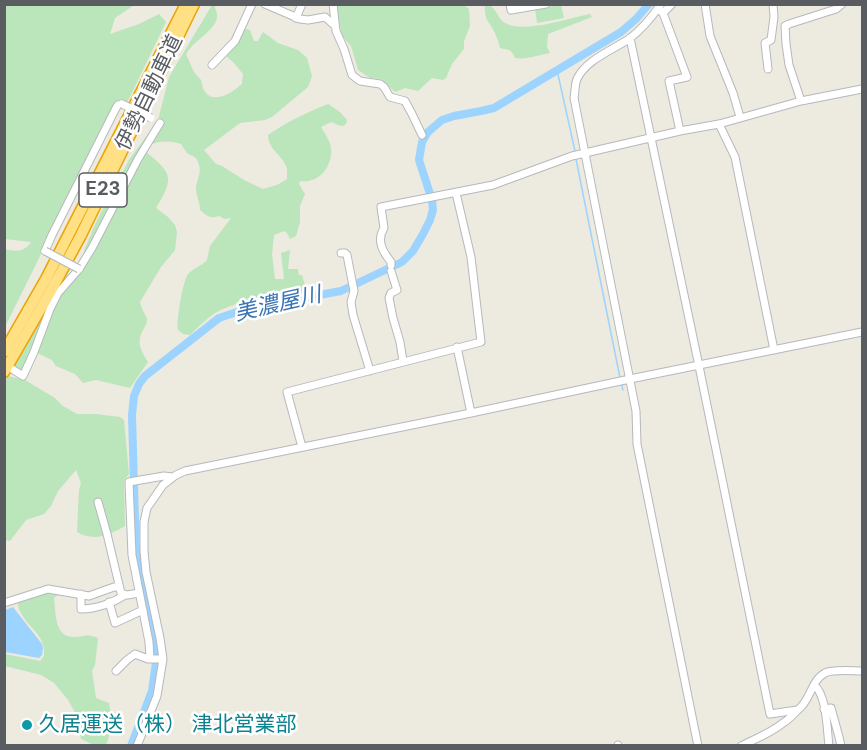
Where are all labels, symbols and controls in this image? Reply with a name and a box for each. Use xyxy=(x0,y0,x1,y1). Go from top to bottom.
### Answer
street label: 伊勢自動車道 xyxy=(111,31,189,155)
road number: E23 xyxy=(79,173,127,207)
water label: 美濃屋川 xyxy=(232,282,324,328)
place label: 久居運送（株） 津北営業部 xyxy=(39,712,297,738)
marker: 久居運送（株） 津北営業部 xyxy=(20,718,34,732)

